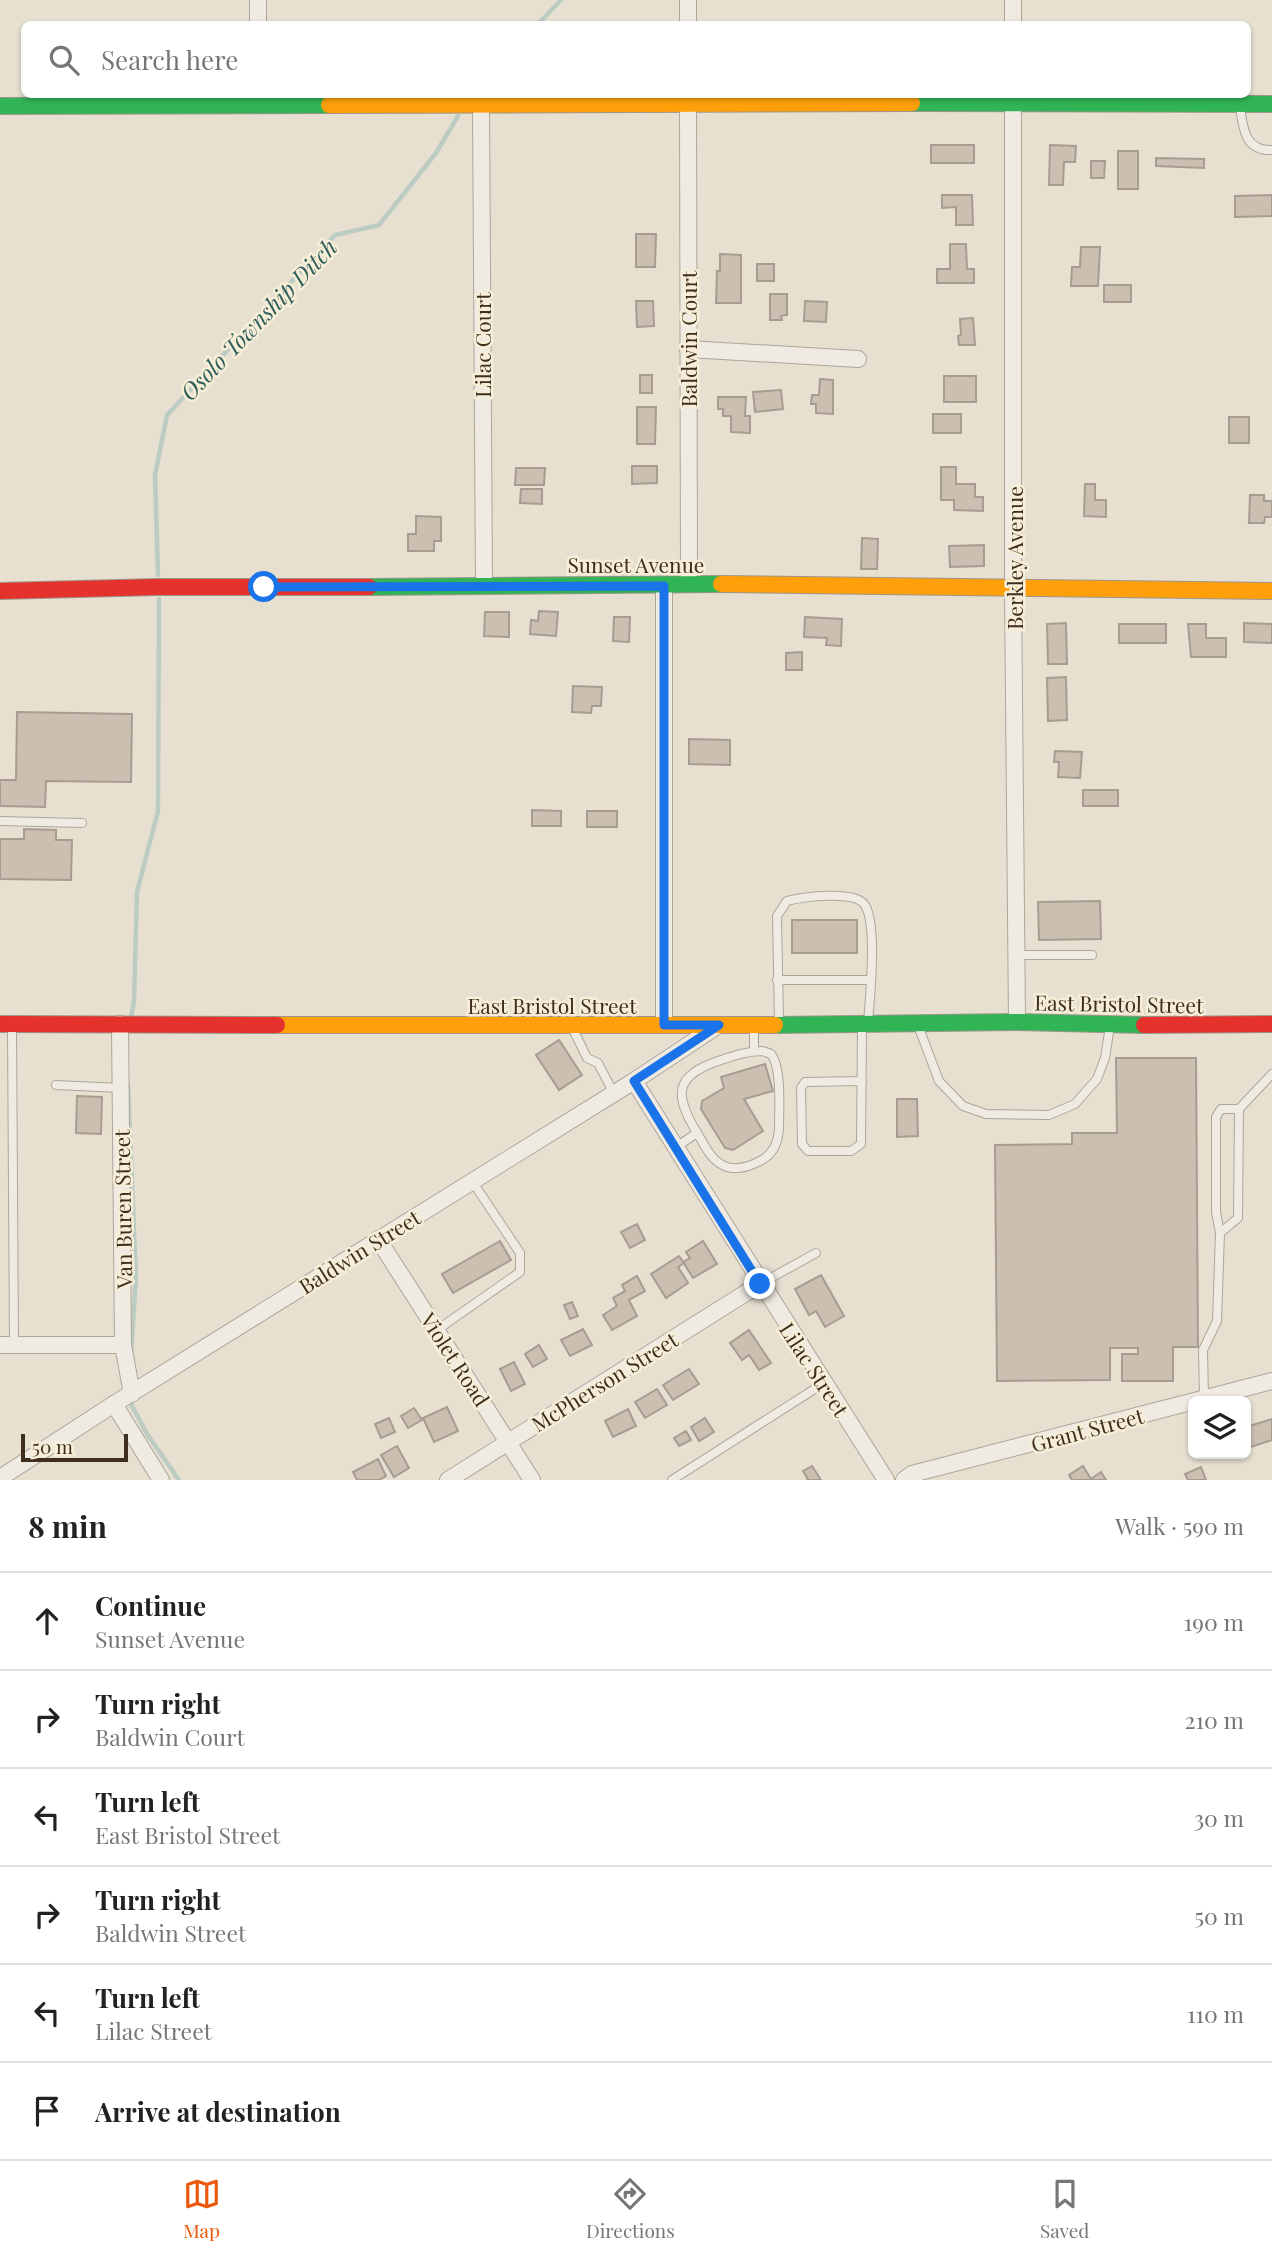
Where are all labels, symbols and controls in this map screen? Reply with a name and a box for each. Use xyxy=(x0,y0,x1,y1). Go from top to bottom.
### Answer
search box xyxy=(21,21,1251,98)
icon: search xyxy=(45,41,83,79)
text: Search here xyxy=(101,42,238,77)
water label: Osolo Township Ditch xyxy=(173,232,343,406)
street label: Baldwin Court xyxy=(674,270,702,407)
street label: Lilac Court xyxy=(468,292,496,398)
street label: Berkley Avenue xyxy=(1000,486,1028,630)
street label: Sunset Avenue xyxy=(568,550,704,578)
route start xyxy=(248,571,279,602)
street label: East Bristol Street xyxy=(1034,988,1204,1018)
street label: East Bristol Street xyxy=(467,991,637,1019)
street label: Van Buren Street xyxy=(107,1129,137,1290)
street label: Baldwin Street xyxy=(293,1202,425,1299)
route end xyxy=(744,1268,775,1299)
street label: Violet Road xyxy=(415,1306,497,1411)
street label: Lilac Street xyxy=(774,1317,856,1422)
street label: McPherson Street xyxy=(526,1324,683,1437)
map controls xyxy=(1188,1396,1251,1459)
button: layers xyxy=(1188,1396,1251,1459)
street label: Grant Street xyxy=(1027,1400,1147,1458)
scale bar xyxy=(21,1431,128,1463)
text: 50 m xyxy=(32,1433,73,1459)
text: 8 min xyxy=(28,1506,107,1546)
text: Walk · 590 m xyxy=(1115,1510,1244,1541)
text: Continue xyxy=(95,1588,206,1623)
icon: ahead xyxy=(28,1602,66,1640)
text: 190 m xyxy=(1184,1606,1244,1637)
text: Sunset Avenue xyxy=(95,1623,245,1654)
text: Turn right xyxy=(95,1686,221,1721)
icon: right xyxy=(28,1700,66,1738)
text: 210 m xyxy=(1185,1704,1244,1735)
text: Baldwin Court xyxy=(95,1721,245,1752)
text: Turn left xyxy=(95,1784,200,1819)
icon: left xyxy=(28,1798,66,1836)
text: 30 m xyxy=(1194,1802,1244,1833)
text: East Bristol Street xyxy=(95,1819,280,1850)
text: Turn right xyxy=(95,1882,221,1917)
icon: right xyxy=(28,1896,66,1934)
text: 50 m xyxy=(1195,1900,1244,1931)
text: Baldwin Street xyxy=(95,1917,246,1948)
text: Turn left xyxy=(95,1980,200,2015)
icon: left xyxy=(28,1994,66,2032)
text: 110 m xyxy=(1187,1998,1244,2029)
text: Lilac Street xyxy=(95,2015,212,2046)
icon: arrive xyxy=(28,2092,66,2130)
text: Arrive at destination xyxy=(95,2094,341,2129)
tab: Map xyxy=(183,2175,221,2243)
tab: Directions xyxy=(586,2175,675,2243)
tab: Saved xyxy=(1040,2175,1089,2243)

